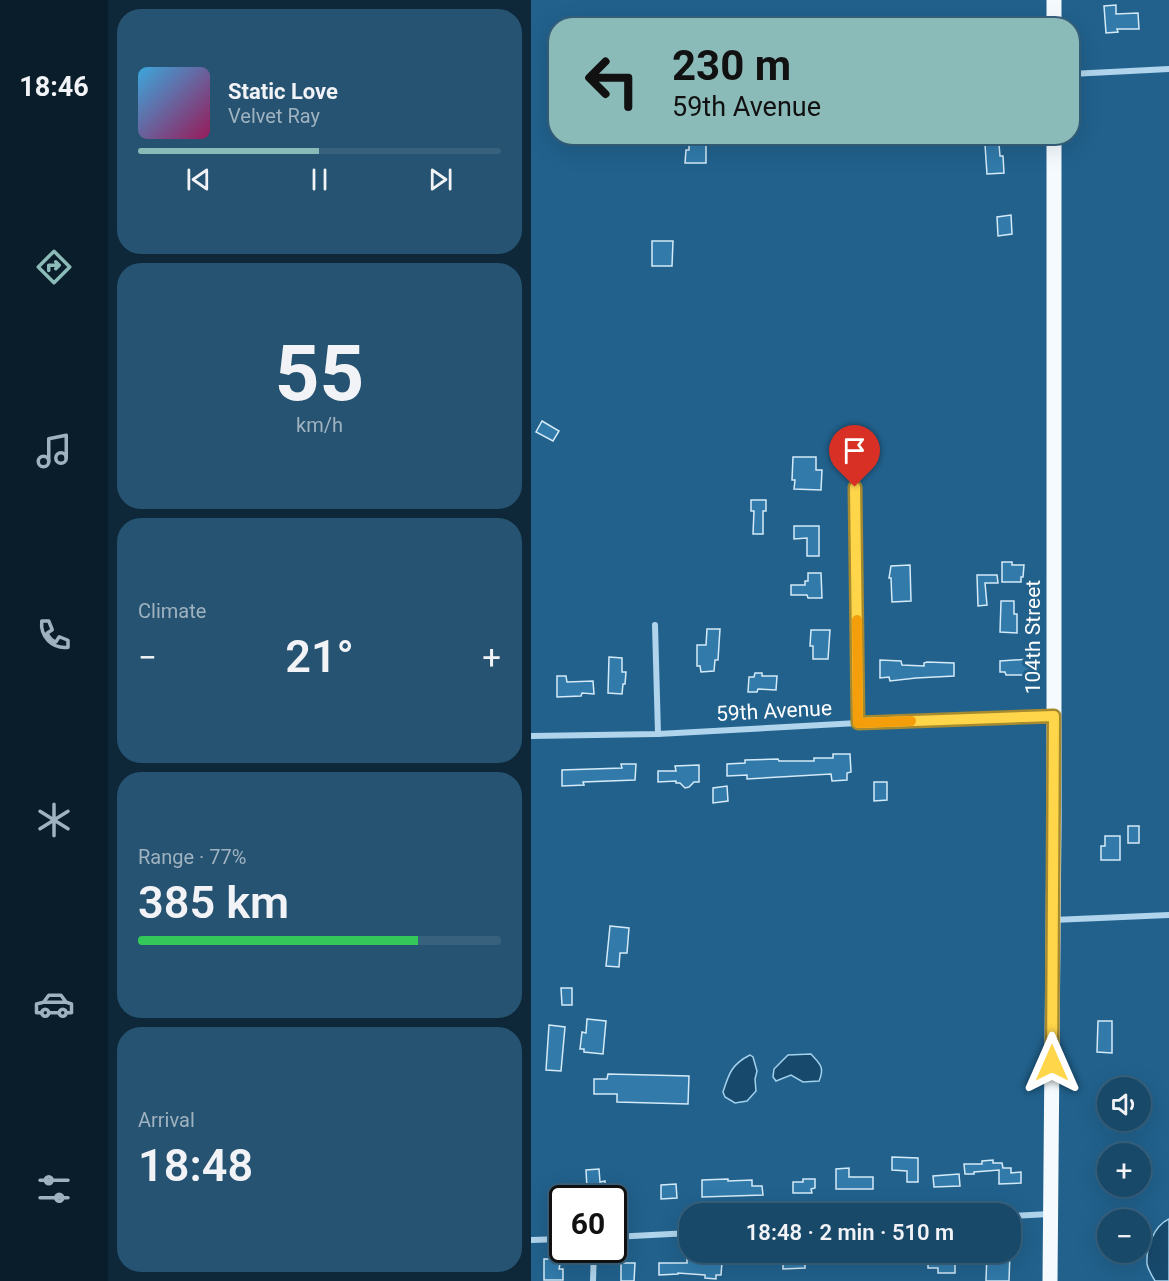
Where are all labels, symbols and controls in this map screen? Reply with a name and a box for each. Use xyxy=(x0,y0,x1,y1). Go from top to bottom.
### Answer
text: 230 m xyxy=(672,41,791,90)
icon: left xyxy=(573,42,651,120)
text: 18:46 xyxy=(19,71,89,103)
text: Static Love xyxy=(228,79,338,104)
text: 59th Avenue xyxy=(672,91,821,123)
text: Velvet Ray xyxy=(228,104,320,128)
icon: previous xyxy=(182,163,215,196)
icon: pause xyxy=(303,163,336,196)
icon: next xyxy=(424,163,457,196)
icon: directions xyxy=(33,246,75,288)
text: 55 xyxy=(275,328,364,419)
text: km/h xyxy=(296,413,343,437)
pin xyxy=(829,425,880,487)
icon: music xyxy=(33,430,75,472)
icon: arrive xyxy=(838,434,871,467)
street label: 104th Street xyxy=(1021,580,1045,694)
text: Climate xyxy=(138,599,206,623)
icon: phone xyxy=(33,614,75,656)
text: 21° xyxy=(285,630,354,683)
text: − xyxy=(138,638,157,677)
text: + xyxy=(482,638,501,677)
street label: 59th Avenue xyxy=(715,696,833,726)
icon: climate xyxy=(33,799,75,841)
text: Range · 77% xyxy=(138,845,246,869)
text: 385 km xyxy=(138,876,289,929)
icon: car xyxy=(33,983,75,1025)
position arrow xyxy=(1020,1031,1084,1095)
map controls xyxy=(1097,1077,1151,1263)
button: sound xyxy=(1097,1077,1151,1131)
text: Arrival xyxy=(138,1108,195,1132)
text: 18:48 xyxy=(138,1139,253,1192)
button: + xyxy=(1097,1143,1151,1197)
icon: filters xyxy=(33,1168,75,1210)
speed limit sign: 60 xyxy=(549,1185,627,1263)
button: − xyxy=(1097,1209,1151,1263)
text: 18:48 · 2 min · 510 m xyxy=(746,1220,954,1245)

